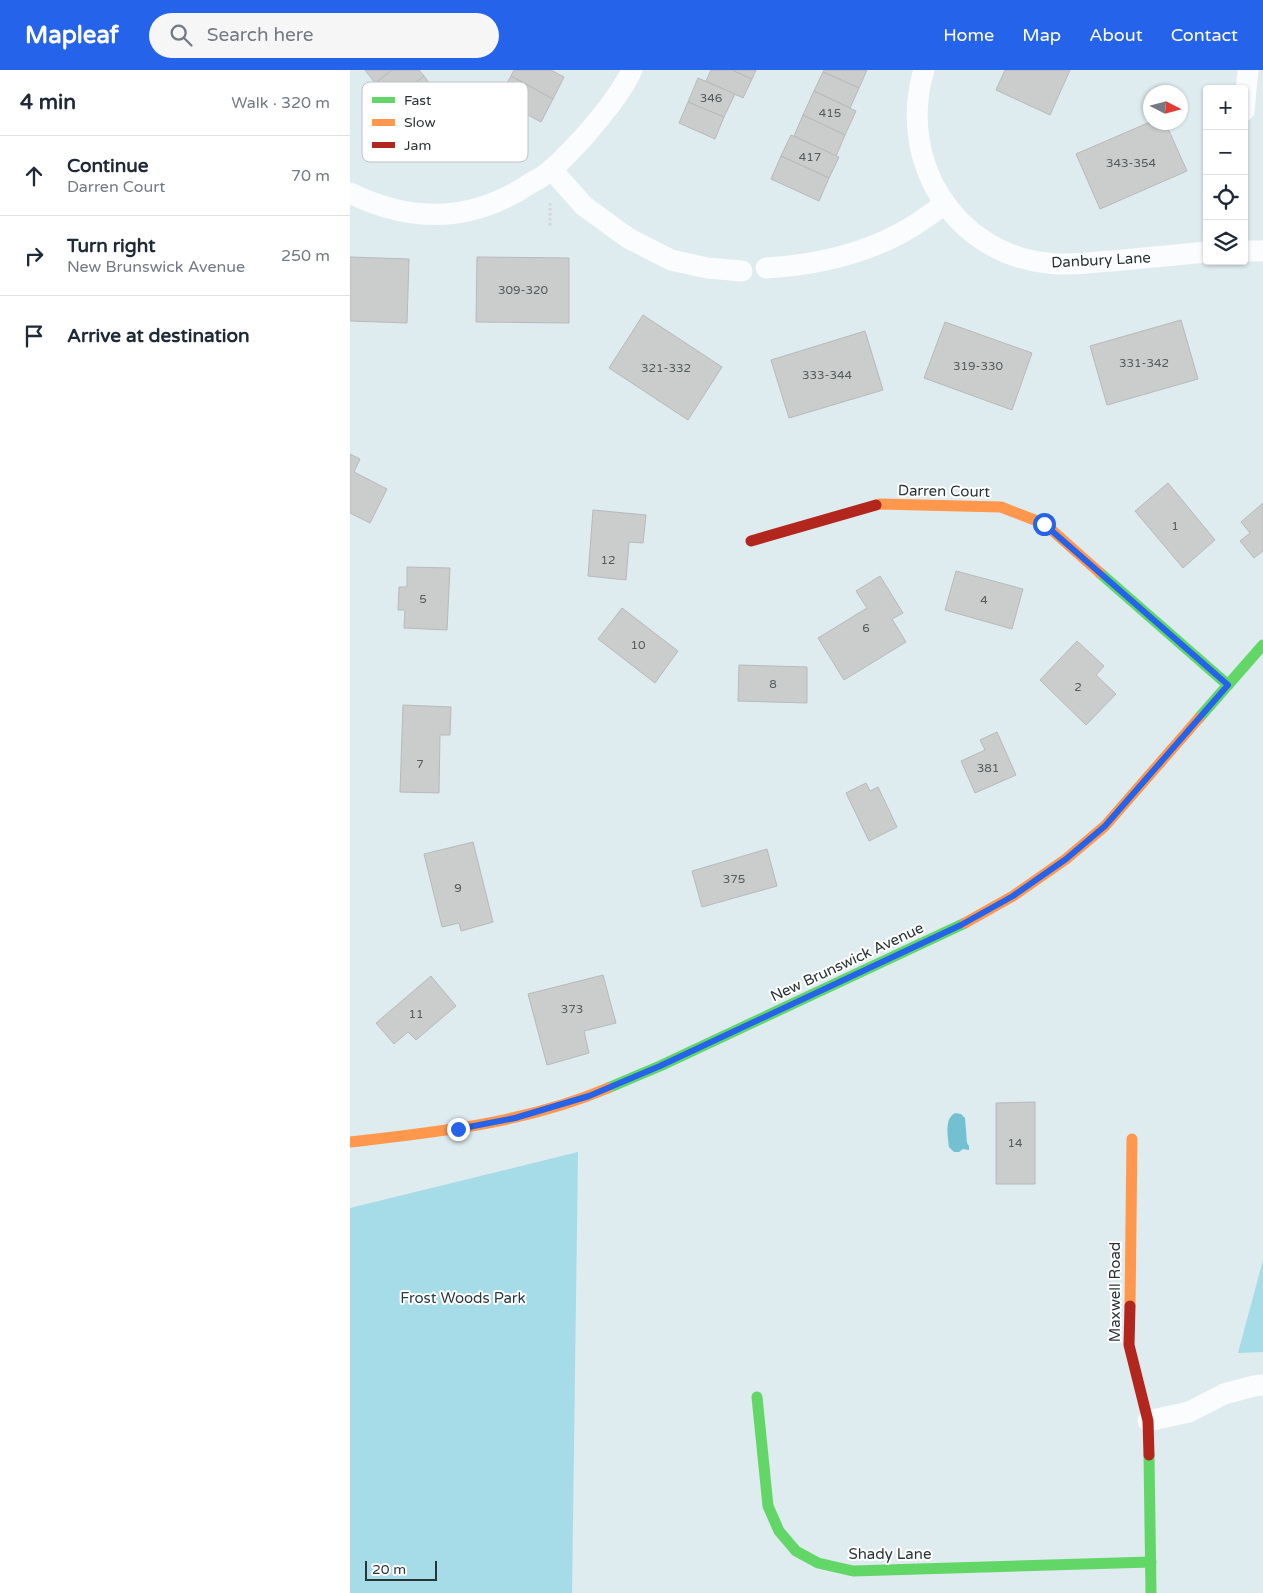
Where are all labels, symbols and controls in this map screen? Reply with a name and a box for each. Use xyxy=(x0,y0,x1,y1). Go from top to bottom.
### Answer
search box xyxy=(149,13,499,58)
text: Mapleaf xyxy=(25,21,119,50)
icon: search xyxy=(167,21,195,49)
text: Search here xyxy=(207,24,314,46)
text: Home xyxy=(943,24,994,46)
text: Map xyxy=(1022,24,1061,46)
text: About xyxy=(1089,24,1143,46)
text: Contact xyxy=(1171,24,1238,46)
legend xyxy=(362,82,528,162)
north arrow xyxy=(1143,85,1188,130)
map controls xyxy=(1203,85,1248,265)
button: + xyxy=(1203,85,1248,130)
text: 4 min xyxy=(20,90,76,115)
house number: 346 xyxy=(700,91,722,105)
text: Fast xyxy=(404,92,432,109)
text: Walk · 320 m xyxy=(231,93,330,113)
house number: 415 xyxy=(819,106,841,120)
text: Slow xyxy=(404,114,436,131)
button: − xyxy=(1203,130,1248,175)
text: Jam xyxy=(404,137,431,154)
house number: 417 xyxy=(799,150,821,164)
text: Continue xyxy=(67,155,149,177)
house number: 343-354 xyxy=(1106,156,1157,170)
icon: ahead xyxy=(20,162,48,190)
text: 70 m xyxy=(291,166,330,186)
button: locate xyxy=(1203,175,1248,220)
text: Darren Court xyxy=(67,177,165,197)
button: layers xyxy=(1203,220,1248,265)
text: Turn right xyxy=(67,235,155,257)
icon: right xyxy=(20,242,48,270)
text: 250 m xyxy=(281,246,330,266)
street label: Danbury Lane xyxy=(1051,248,1151,272)
text: New Brunswick Avenue xyxy=(67,257,245,277)
house number: 309-320 xyxy=(498,283,549,297)
icon: arrive xyxy=(20,322,48,350)
text: Arrive at destination xyxy=(67,325,250,347)
house number: 331-342 xyxy=(1119,356,1169,370)
house number: 319-330 xyxy=(953,359,1004,373)
house number: 321-332 xyxy=(641,361,691,375)
house number: 333-344 xyxy=(802,368,853,382)
street label: Darren Court xyxy=(898,481,991,501)
route start xyxy=(1033,513,1056,536)
house number: 1 xyxy=(1171,519,1179,533)
house number: 12 xyxy=(600,553,616,567)
house number: 5 xyxy=(419,592,427,606)
house number: 4 xyxy=(980,593,988,607)
house number: 6 xyxy=(862,621,870,635)
house number: 10 xyxy=(630,638,646,652)
house number: 8 xyxy=(769,677,777,691)
house number: 2 xyxy=(1074,680,1082,694)
house number: 7 xyxy=(416,757,424,771)
house number: 381 xyxy=(977,761,999,775)
house number: 375 xyxy=(723,872,745,886)
house number: 9 xyxy=(454,881,462,895)
street label: New Brunswick Avenue xyxy=(768,919,926,1005)
house number: 373 xyxy=(561,1002,583,1016)
house number: 11 xyxy=(408,1007,424,1021)
route end xyxy=(447,1118,470,1141)
house number: 14 xyxy=(1007,1136,1023,1150)
street label: Maxwell Road xyxy=(1106,1242,1124,1342)
park label: Frost Woods Park xyxy=(400,1289,526,1307)
street label: Shady Lane xyxy=(849,1545,931,1563)
scale bar xyxy=(365,1558,438,1581)
text: 20 m xyxy=(372,1561,406,1578)

